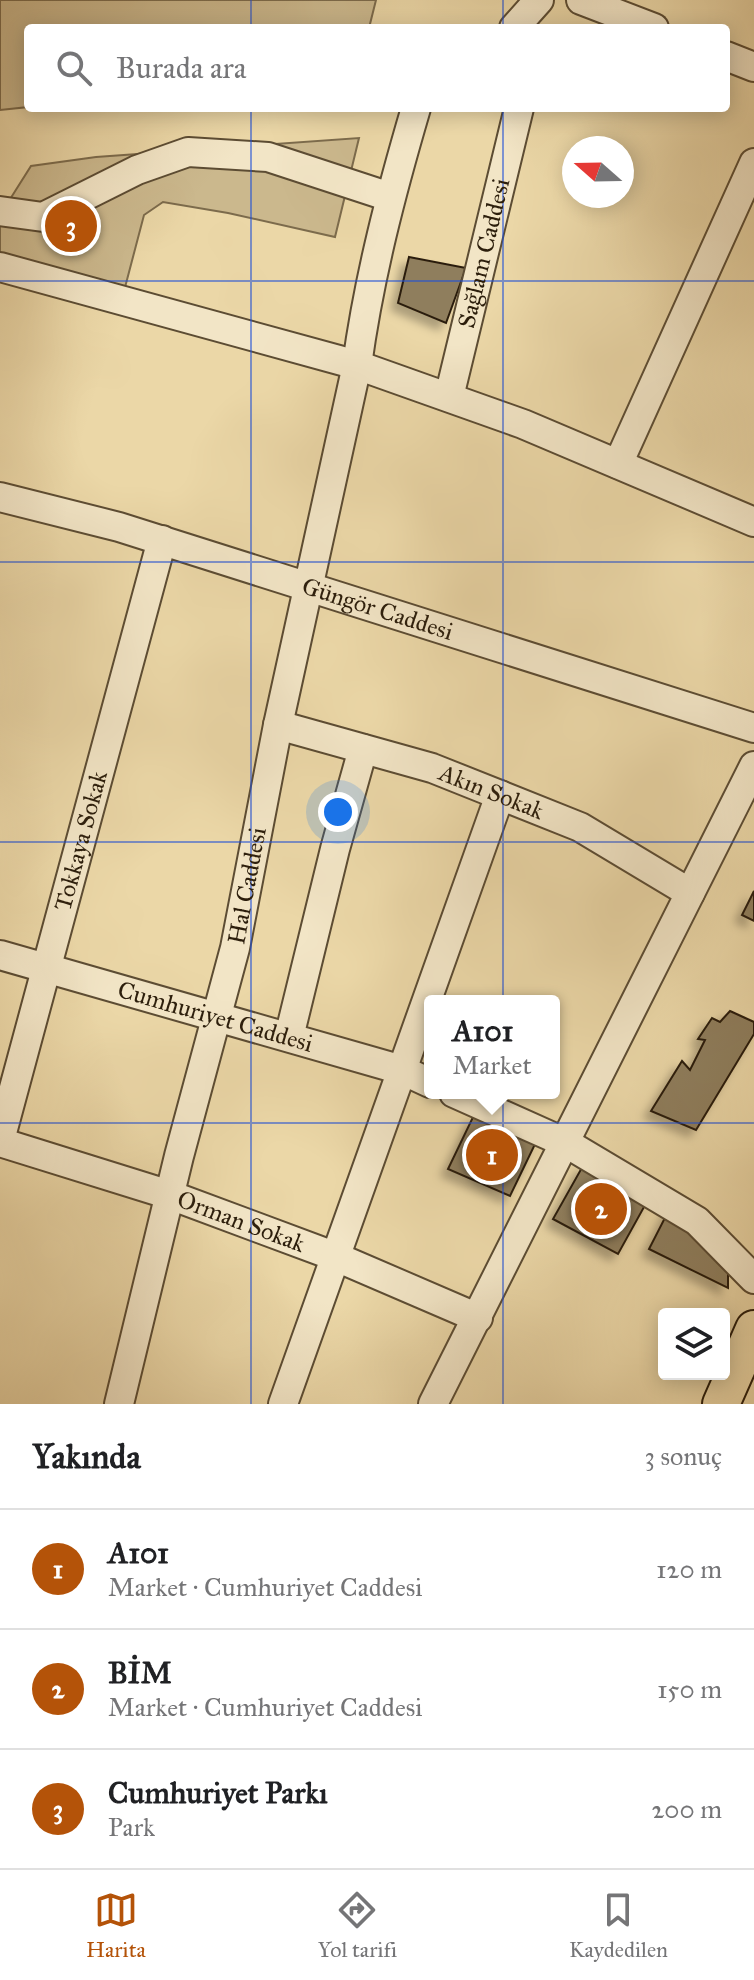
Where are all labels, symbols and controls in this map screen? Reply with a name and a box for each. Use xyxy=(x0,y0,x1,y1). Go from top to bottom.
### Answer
search box xyxy=(24,24,730,112)
icon: search xyxy=(52,46,96,90)
text: Burada ara xyxy=(116,50,247,86)
north arrow xyxy=(562,136,634,208)
street label: Sağlam Caddesi xyxy=(451,175,517,331)
pin: 3 xyxy=(45,196,97,256)
street label: Güngör Caddesi xyxy=(298,571,457,647)
street label: Akın Sokak xyxy=(434,757,549,826)
street label: Tokkaya Sokak xyxy=(48,767,114,914)
your location xyxy=(318,792,358,832)
street label: Hal Caddesi xyxy=(221,824,273,947)
street label: Cumhuriyet Caddesi xyxy=(114,974,317,1059)
popup xyxy=(424,995,560,1099)
text: A101 xyxy=(452,1013,513,1049)
text: Market xyxy=(452,1049,532,1081)
pin: 1 xyxy=(466,1125,518,1185)
pin: 2 xyxy=(575,1179,627,1239)
street label: Orman Sokak xyxy=(173,1184,310,1259)
map controls xyxy=(658,1308,730,1380)
button: layers xyxy=(658,1308,730,1380)
text: Yakında xyxy=(32,1436,141,1477)
text: 3 sonuç xyxy=(644,1440,722,1472)
text: A101 xyxy=(108,1535,169,1571)
text: 1 xyxy=(53,1553,63,1585)
text: 120 m xyxy=(656,1553,722,1585)
text: Market · Cumhuriyet Caddesi xyxy=(108,1571,422,1603)
text: BİM xyxy=(108,1655,172,1691)
text: 2 xyxy=(52,1673,64,1705)
text: 150 m xyxy=(657,1673,722,1705)
text: Market · Cumhuriyet Caddesi xyxy=(108,1691,422,1723)
text: Cumhuriyet Parkı xyxy=(108,1775,327,1811)
text: 3 xyxy=(53,1793,63,1825)
text: 200 m xyxy=(651,1793,722,1825)
text: Park xyxy=(108,1811,155,1843)
tab: Harita xyxy=(86,1888,146,1963)
tab: Yol tarifi xyxy=(318,1888,397,1963)
tab: Kaydedilen xyxy=(569,1888,668,1963)

